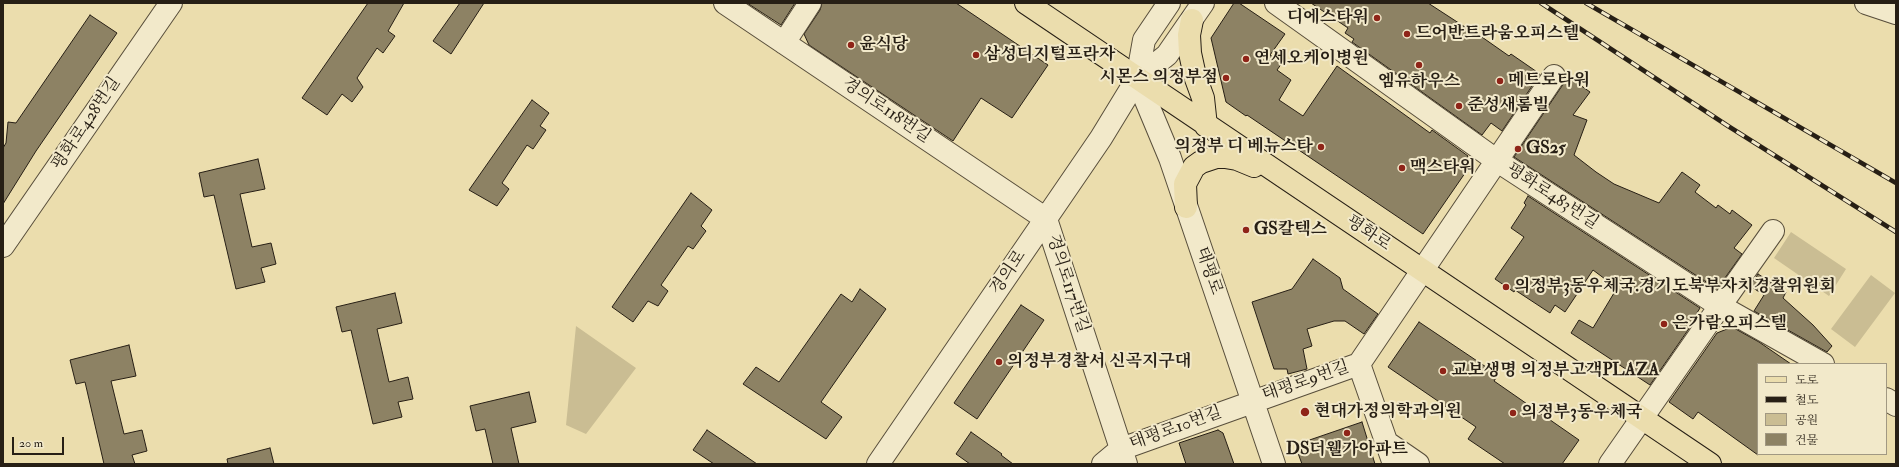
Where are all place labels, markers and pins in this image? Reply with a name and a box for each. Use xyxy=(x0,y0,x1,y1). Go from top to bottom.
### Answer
place label: 디에스타워 xyxy=(1287,8,1369,28)
marker: 디에스타워 xyxy=(1372,13,1382,23)
place label: 드어반트라움오피스텔 xyxy=(1415,24,1579,44)
marker: 드어반트라움오피스텔 xyxy=(1402,29,1412,39)
place label: 윤식당 xyxy=(859,35,908,55)
marker: 윤식당 xyxy=(846,40,856,50)
place label: 삼성디지털프라자 xyxy=(984,45,1115,65)
place label: 연세오케이병원 xyxy=(1254,49,1369,69)
marker: 삼성디지털프라자 xyxy=(971,50,981,60)
marker: 연세오케이병원 xyxy=(1241,54,1251,64)
marker: 엠유하우스 xyxy=(1414,60,1424,70)
place label: 시몬스 의정부점 xyxy=(1099,68,1218,88)
place label: 메트로타워 xyxy=(1508,71,1590,91)
place label: 엠유하우스 xyxy=(1378,72,1460,92)
marker: 시몬스 의정부점 xyxy=(1221,73,1231,83)
marker: 메트로타워 xyxy=(1495,76,1505,86)
place label: 준성새롬빌 xyxy=(1467,96,1549,116)
marker: 준성새롬빌 xyxy=(1454,101,1464,111)
place label: 의정부 디 베뉴스타 xyxy=(1174,137,1313,157)
place label: GS25 xyxy=(1526,139,1566,159)
marker: 의정부 디 베뉴스타 xyxy=(1316,142,1326,152)
marker: GS25 xyxy=(1513,144,1523,154)
place label: 맥스타워 xyxy=(1410,158,1476,178)
marker: 맥스타워 xyxy=(1397,163,1407,173)
place label: GS칼텍스 xyxy=(1254,220,1327,240)
marker: GS칼텍스 xyxy=(1241,225,1251,235)
place label: 의정부3동우체국.경기도북부자치경찰위원회 xyxy=(1514,277,1836,297)
marker: 의정부3동우체국.경기도북부자치경찰위원회 xyxy=(1501,282,1511,292)
place label: 은가람오피스텔 xyxy=(1672,314,1787,334)
marker: 은가람오피스텔 xyxy=(1659,319,1669,329)
place label: 의정부경찰서 신곡지구대 xyxy=(1007,352,1191,372)
marker: 의정부경찰서 신곡지구대 xyxy=(994,357,1004,367)
place label: 교보생명 의정부고객PLAZA xyxy=(1451,361,1659,381)
marker: 교보생명 의정부고객PLAZA xyxy=(1438,366,1448,376)
place label: 현대가정의학과의원 xyxy=(1314,402,1462,422)
place label: 의정부3동우체국 xyxy=(1521,403,1642,423)
marker: 현대가정의학과의원 xyxy=(1299,406,1311,418)
marker: 의정부3동우체국 xyxy=(1508,408,1518,418)
marker: DS더웰가아파트 xyxy=(1342,428,1352,438)
place label: DS더웰가아파트 xyxy=(1286,440,1408,460)

